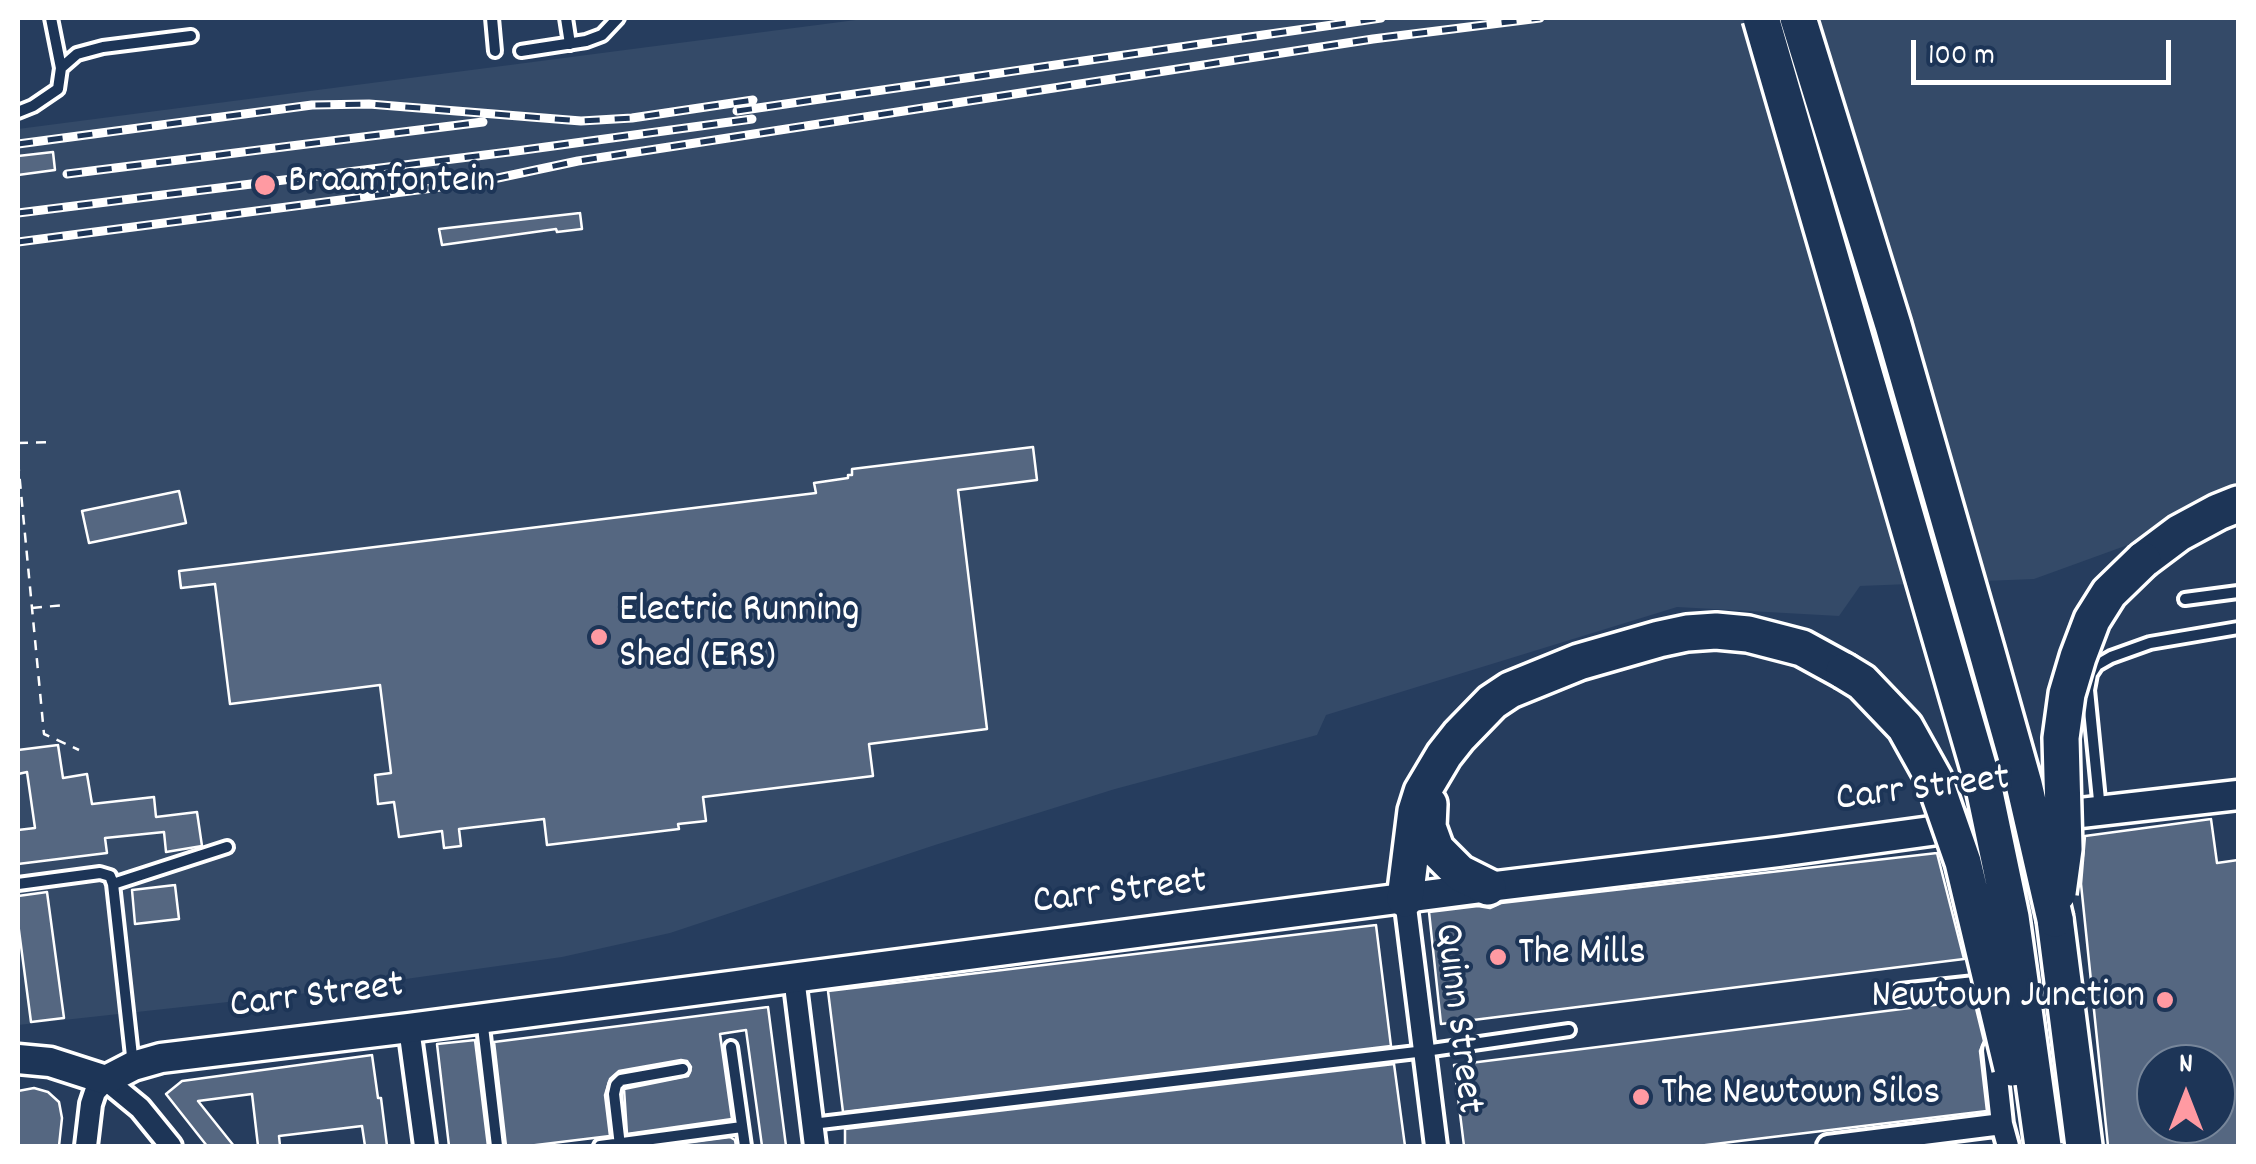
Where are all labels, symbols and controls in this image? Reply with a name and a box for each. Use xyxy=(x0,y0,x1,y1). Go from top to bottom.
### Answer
scale bar xyxy=(1916,20,2176,82)
text: 100 m xyxy=(1928,36,1995,79)
place label: Braamfontein xyxy=(288,161,495,209)
marker: Braamfontein xyxy=(252,172,278,198)
place label: Electric Running Shed (ERS) xyxy=(619,590,860,684)
marker: Electric Running Shed (ERS) xyxy=(588,626,610,648)
street label: Carr Street xyxy=(1833,758,2013,826)
street label: Carr Street xyxy=(1030,861,1210,929)
street label: Quinn Street xyxy=(1420,921,1490,1117)
place label: The Mills xyxy=(1518,933,1646,981)
marker: The Mills xyxy=(1487,946,1509,968)
street label: Carr Street xyxy=(227,965,407,1033)
place label: Newtown Junction xyxy=(1871,976,2145,1024)
marker: Newtown Junction xyxy=(2154,989,2176,1011)
north arrow xyxy=(2136,1044,2236,1144)
text: N xyxy=(2179,1046,2193,1086)
place label: The Newtown Silos xyxy=(1661,1073,1940,1121)
marker: The Newtown Silos xyxy=(1630,1086,1652,1108)

